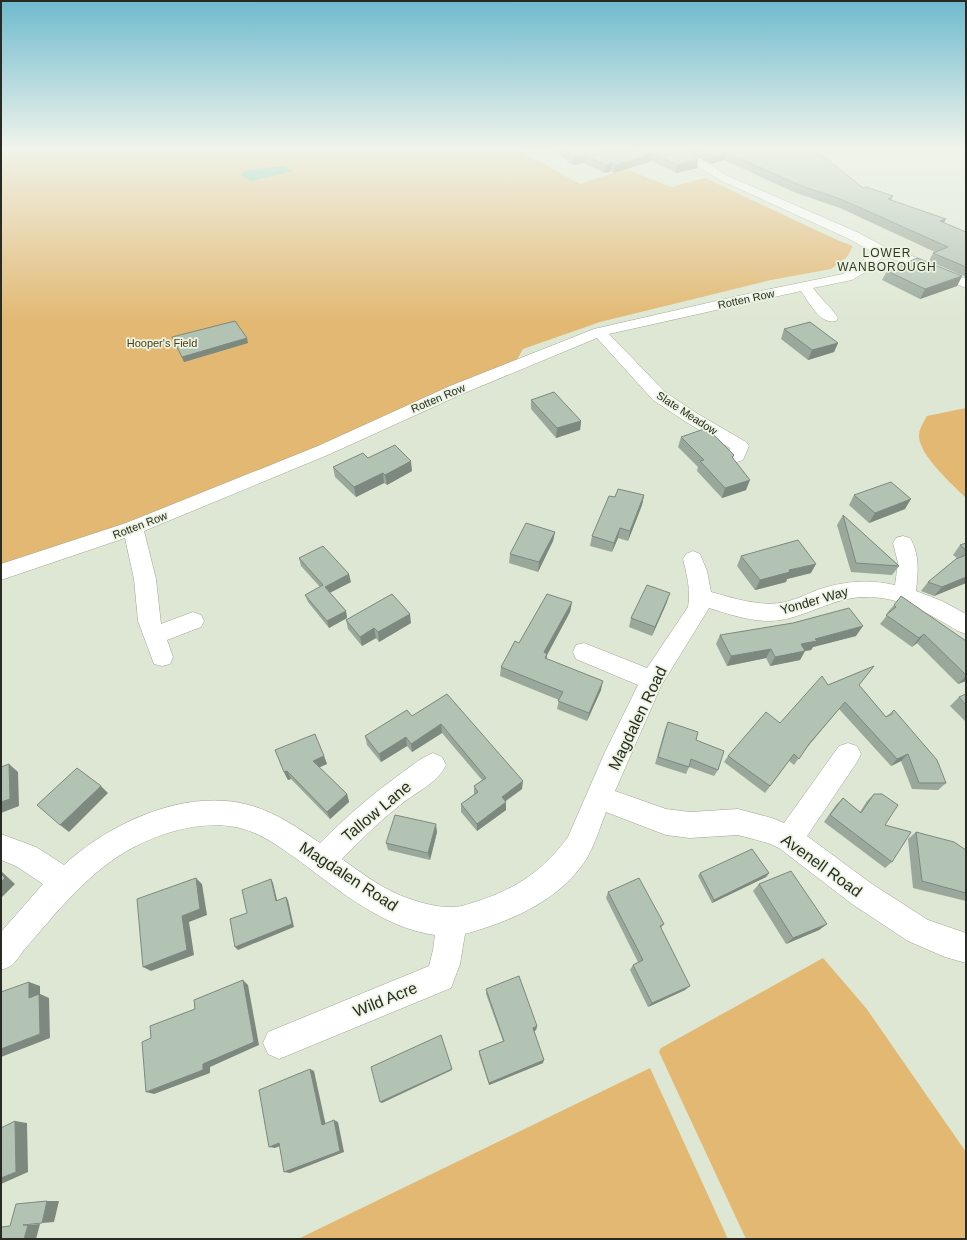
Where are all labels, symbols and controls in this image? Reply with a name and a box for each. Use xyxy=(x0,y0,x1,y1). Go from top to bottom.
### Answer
district label: LOWER WANBOROUGH xyxy=(837,246,937,274)
street label: Rotten Row xyxy=(717,287,775,311)
park label: Hooper's Field xyxy=(127,337,197,349)
street label: Rotten Row xyxy=(409,381,467,415)
street label: Slate Meadow xyxy=(654,389,720,437)
street label: Rotten Row xyxy=(111,509,169,541)
street label: Yonder Way xyxy=(778,584,850,617)
street label: Magdalen Road xyxy=(605,664,670,773)
street label: Tallow Lane xyxy=(338,778,414,845)
street label: Avenell Road xyxy=(778,831,865,900)
street label: Magdalen Road xyxy=(297,839,401,914)
street label: Wild Acre xyxy=(351,979,420,1020)

